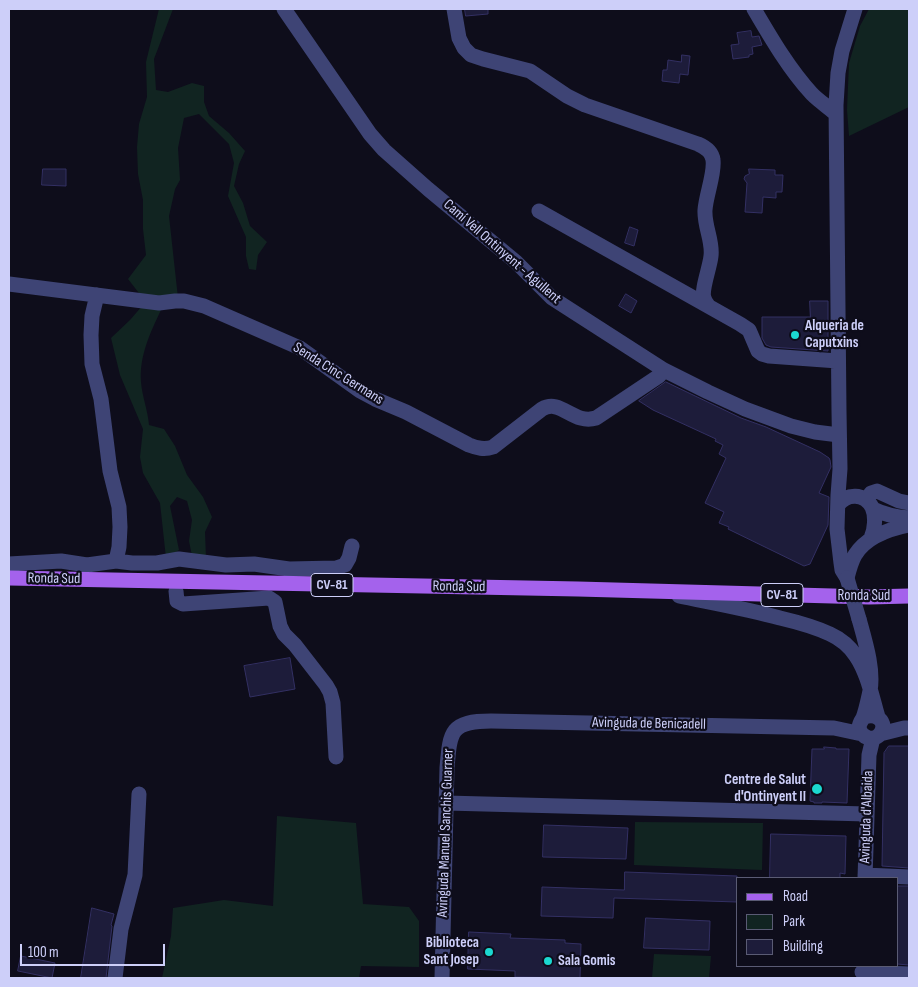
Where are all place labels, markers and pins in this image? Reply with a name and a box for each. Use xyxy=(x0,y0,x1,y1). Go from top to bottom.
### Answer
place label: Alqueria de Caputxins xyxy=(805,317,864,352)
marker: Alqueria de Caputxins xyxy=(789,329,801,341)
place label: Centre de Salut d'Ontinyent II xyxy=(724,771,806,806)
marker: Centre de Salut d'Ontinyent II xyxy=(810,782,824,796)
place label: Biblioteca Sant Josep xyxy=(423,934,479,969)
marker: Biblioteca Sant Josep xyxy=(483,946,495,958)
place label: Sala Gomis xyxy=(558,952,616,970)
marker: Sala Gomis xyxy=(542,955,554,967)

